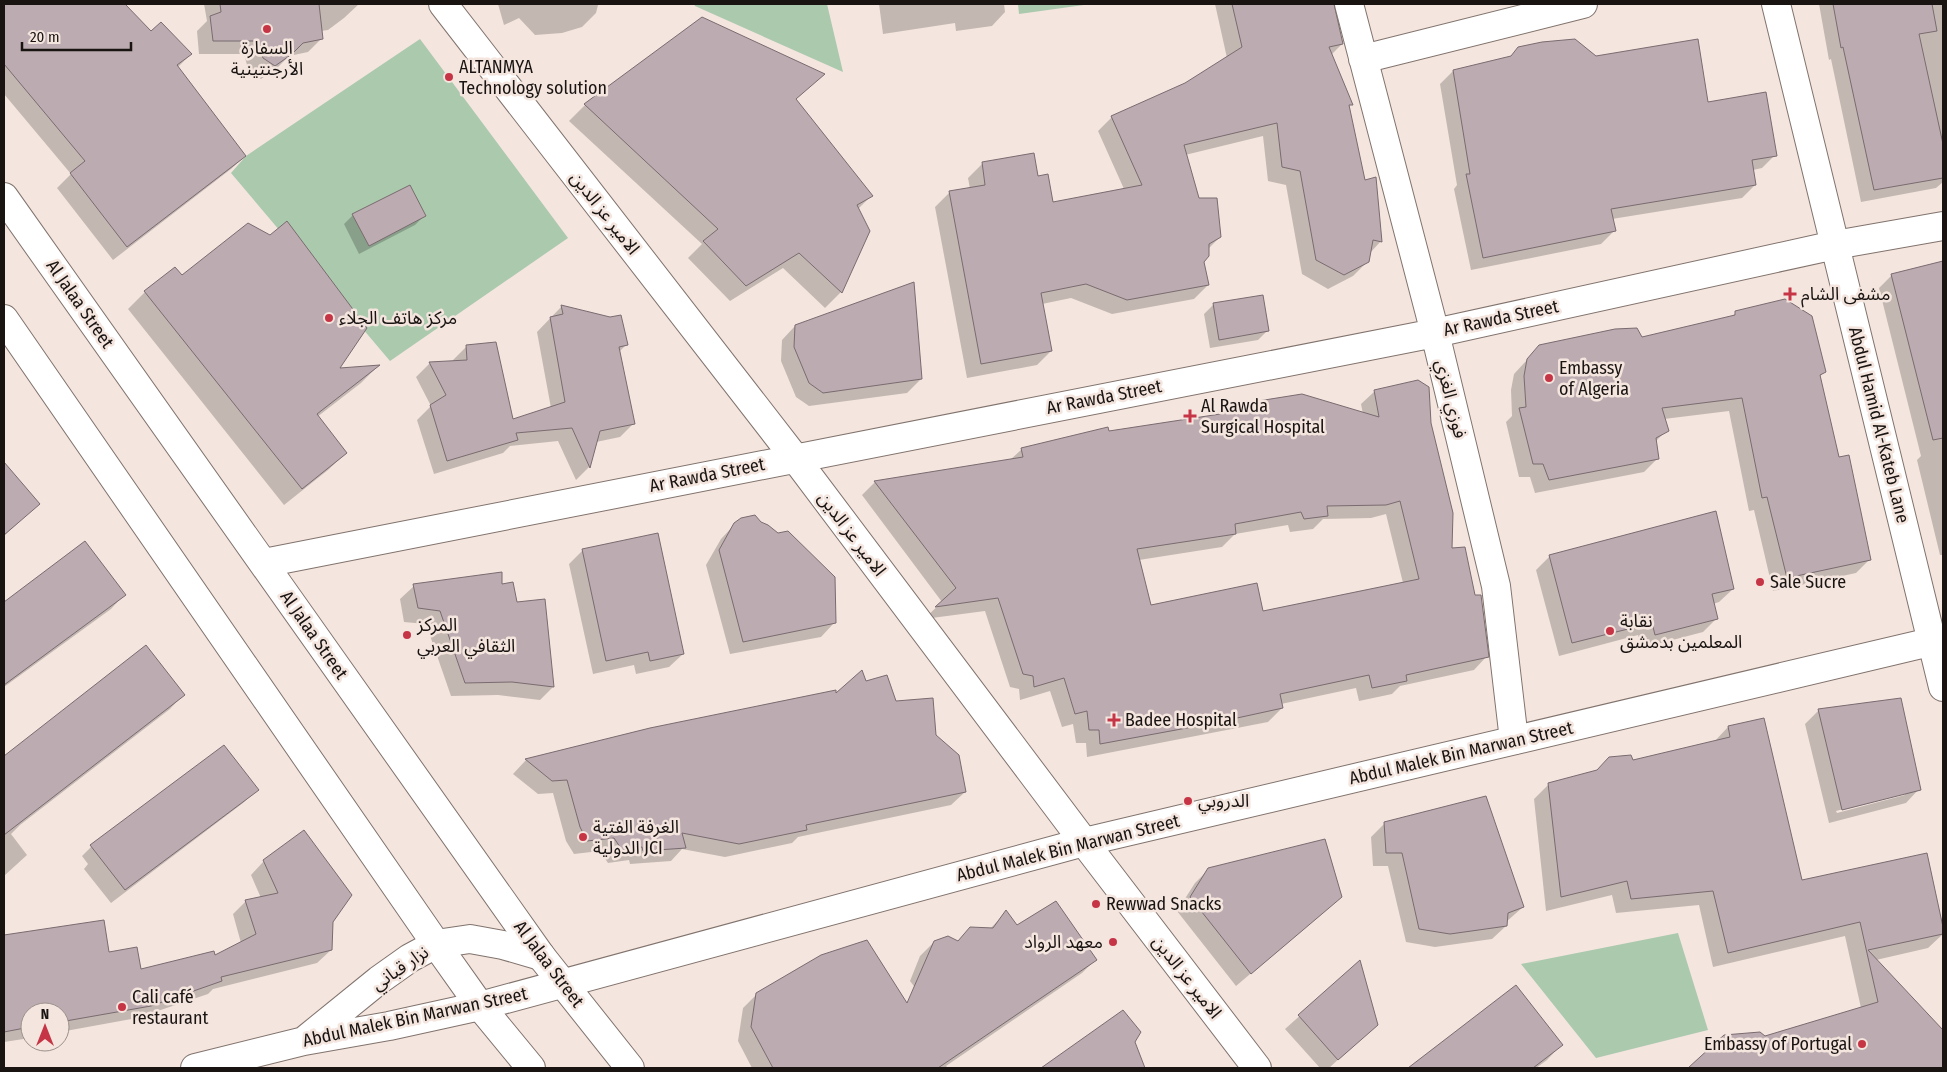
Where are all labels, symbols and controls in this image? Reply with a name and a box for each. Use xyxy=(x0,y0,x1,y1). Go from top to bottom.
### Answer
scale bar xyxy=(22,20,131,52)
marker: السفارة الأرجنتينية xyxy=(261,23,273,35)
text: 20 m xyxy=(30,28,60,46)
place label: السفارة الأرجنتينية xyxy=(231,37,303,80)
place label: ALTANMYA Technology solution xyxy=(459,56,607,99)
marker: ALTANMYA Technology solution xyxy=(443,71,455,83)
street label: الامير عز الدين xyxy=(566,167,644,259)
street label: Al Jalaa Street xyxy=(42,256,119,352)
place label: مشفى الشام xyxy=(1801,283,1890,308)
marker: مشفى الشام xyxy=(1783,287,1797,301)
street label: Ar Rawda Street xyxy=(1441,295,1561,341)
place label: مركز هاتف الجلاء xyxy=(339,307,457,329)
marker: مركز هاتف الجلاء xyxy=(323,312,335,324)
street label: Abdul Hamid Al-Kateb Lane xyxy=(1844,325,1914,525)
street label: فوزي الغزي xyxy=(1429,357,1471,441)
place label: Embassy of Algeria xyxy=(1559,357,1629,400)
marker: Embassy of Algeria xyxy=(1543,372,1555,384)
street label: Ar Rawda Street xyxy=(1044,375,1164,419)
place label: Al Rawda Surgical Hospital xyxy=(1201,395,1325,438)
marker: Al Rawda Surgical Hospital xyxy=(1183,409,1197,423)
street label: Ar Rawda Street xyxy=(647,453,767,497)
street label: الامير عز الدين xyxy=(813,488,891,580)
place label: Sale Sucre xyxy=(1770,571,1846,593)
marker: Sale Sucre xyxy=(1754,576,1766,588)
street label: Al Jalaa Street xyxy=(276,587,353,683)
place label: نقابة المعلمين بدمشق xyxy=(1620,610,1742,653)
place label: المركز الثقافي العربي xyxy=(416,614,515,659)
marker: نقابة المعلمين بدمشق xyxy=(1604,625,1616,637)
marker: المركز الثقافي العربي xyxy=(401,629,413,641)
place label: Badee Hospital xyxy=(1125,709,1237,731)
marker: Badee Hospital xyxy=(1107,713,1121,727)
street label: Abdul Malek Bin Marwan Street xyxy=(1347,716,1575,789)
place label: الدروبي xyxy=(1198,790,1249,814)
marker: الدروبي xyxy=(1182,795,1194,807)
street label: Abdul Malek Bin Marwan Street xyxy=(954,810,1182,886)
place label: الغرفة الفتية الدولية JCI xyxy=(593,816,679,859)
marker: الغرفة الفتية الدولية JCI xyxy=(577,831,589,843)
place label: Rewwad Snacks xyxy=(1106,893,1222,915)
marker: Rewwad Snacks xyxy=(1090,898,1102,910)
street label: Al Jalaa Street xyxy=(509,916,589,1012)
place label: معهد الرواد xyxy=(1024,931,1103,953)
street label: الامير عز الدين xyxy=(1148,931,1226,1023)
marker: معهد الرواد xyxy=(1107,936,1119,948)
street label: نزار قباني xyxy=(367,941,434,997)
street label: Abdul Malek Bin Marwan Street xyxy=(301,982,529,1052)
place label: Cali café restaurant xyxy=(132,986,208,1029)
marker: Cali café restaurant xyxy=(116,1001,128,1013)
north arrow xyxy=(20,1002,70,1052)
text: N xyxy=(41,1006,49,1023)
place label: Embassy of Portugal xyxy=(1704,1033,1852,1055)
marker: Embassy of Portugal xyxy=(1856,1038,1868,1050)

